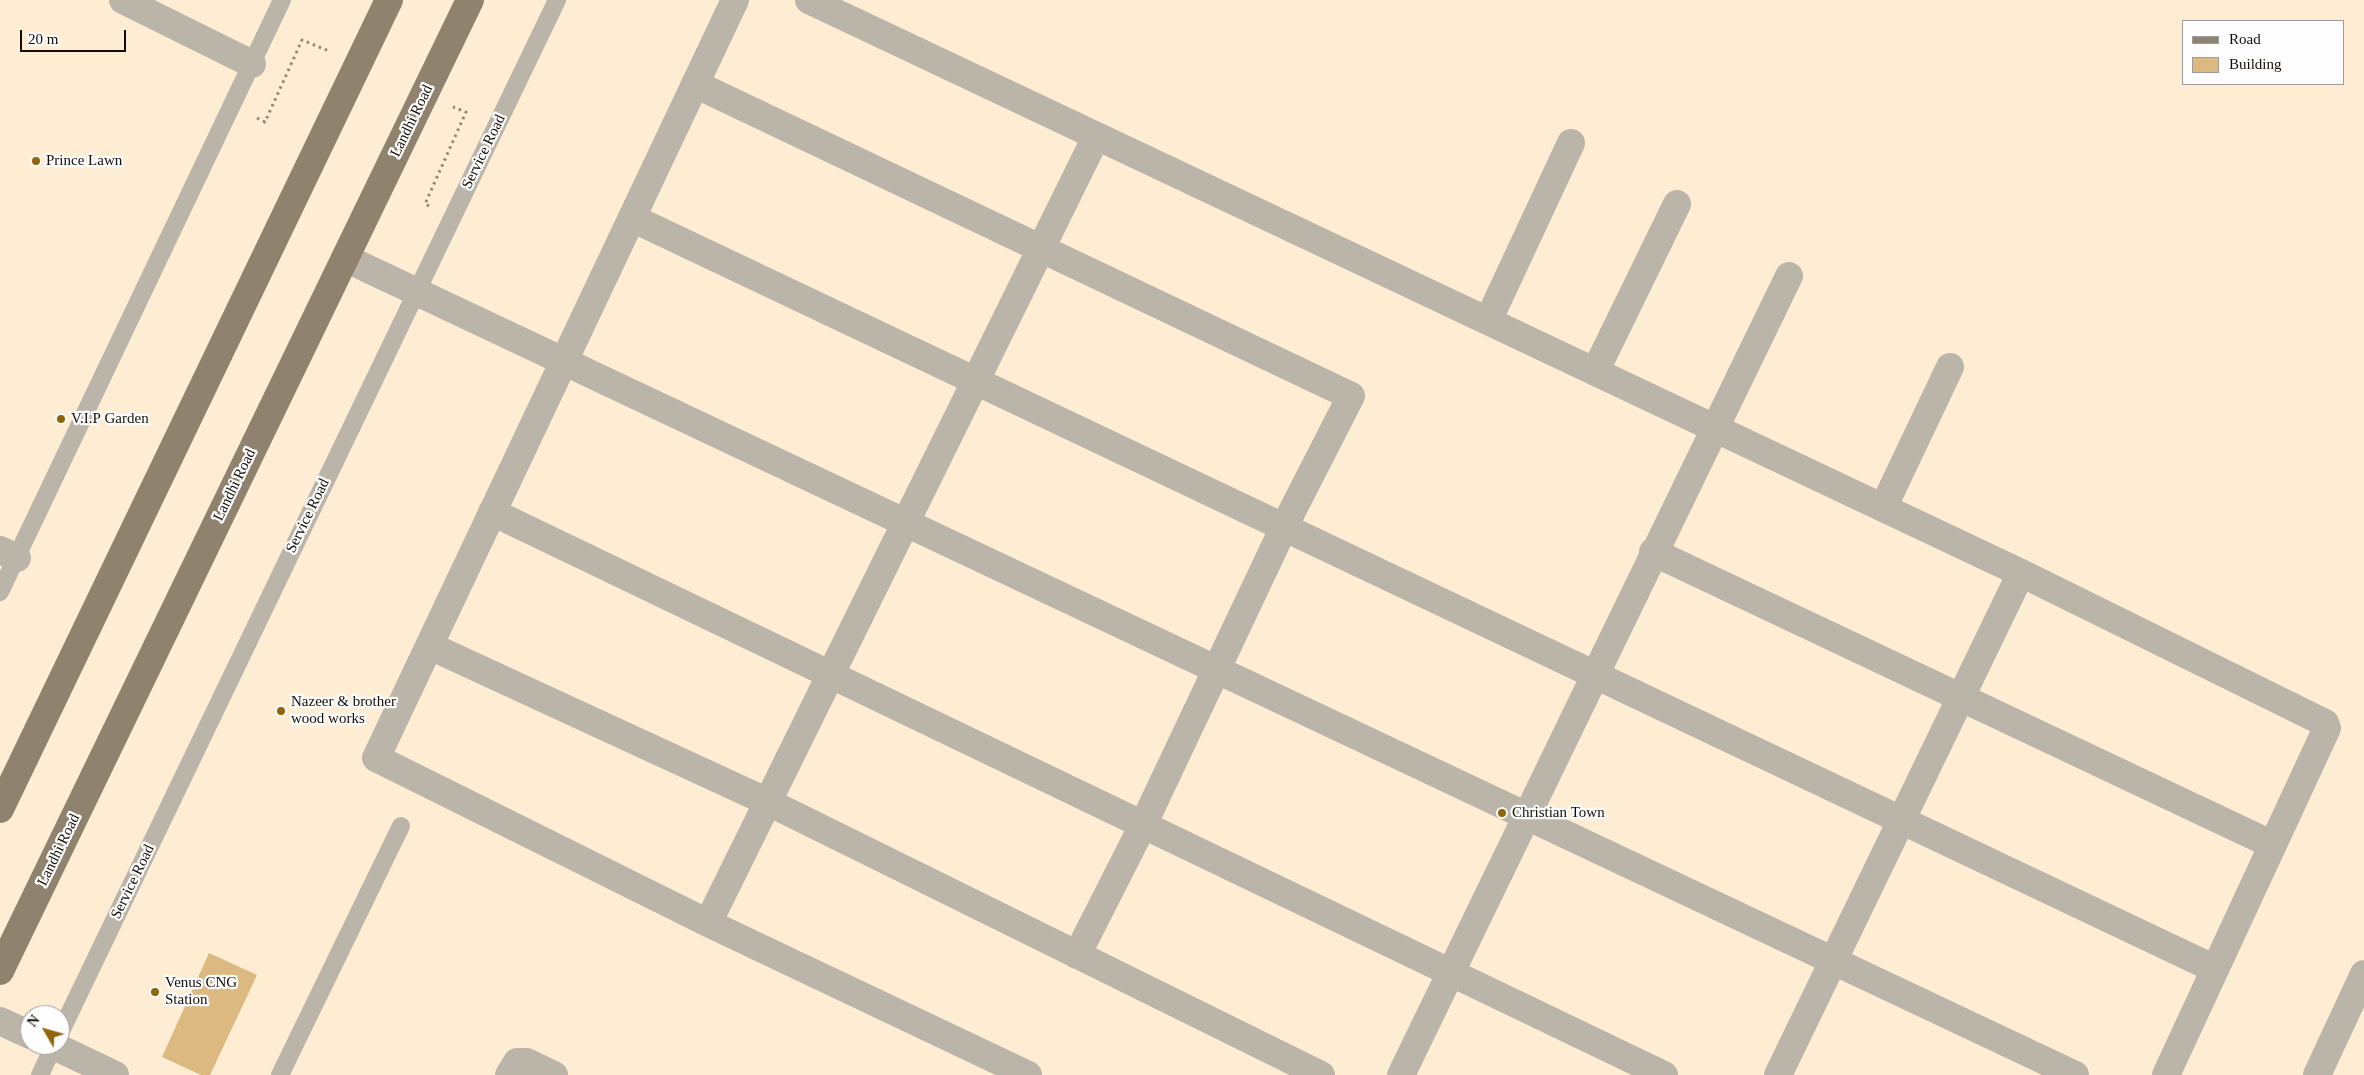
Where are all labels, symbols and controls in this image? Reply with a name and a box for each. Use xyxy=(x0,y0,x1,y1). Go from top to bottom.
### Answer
scale bar xyxy=(22,20,129,52)
legend xyxy=(2182,20,2344,85)
text: 20 m xyxy=(28,31,58,47)
text: Road xyxy=(2229,31,2261,47)
text: Building xyxy=(2229,56,2282,72)
street label: Landhi Road xyxy=(387,82,437,160)
street label: Service Road xyxy=(458,112,510,192)
place label: Prince Lawn xyxy=(46,152,122,170)
marker: Prince Lawn xyxy=(30,155,42,167)
place label: V.I.P Garden xyxy=(71,410,149,428)
marker: V.I.P Garden xyxy=(55,413,67,425)
street label: Landhi Road xyxy=(210,446,260,524)
street label: Service Road xyxy=(282,476,334,556)
place label: Nazeer & brother wood works xyxy=(291,693,396,728)
marker: Nazeer & brother wood works xyxy=(275,705,287,717)
place label: Christian Town xyxy=(1512,804,1605,822)
marker: Christian Town xyxy=(1496,807,1508,819)
street label: Landhi Road xyxy=(34,811,84,889)
street label: Service Road xyxy=(107,842,159,922)
place label: Venus CNG Station xyxy=(165,974,237,1009)
marker: Venus CNG Station xyxy=(149,986,161,998)
north arrow xyxy=(20,1005,70,1055)
text: N xyxy=(25,1012,43,1030)

